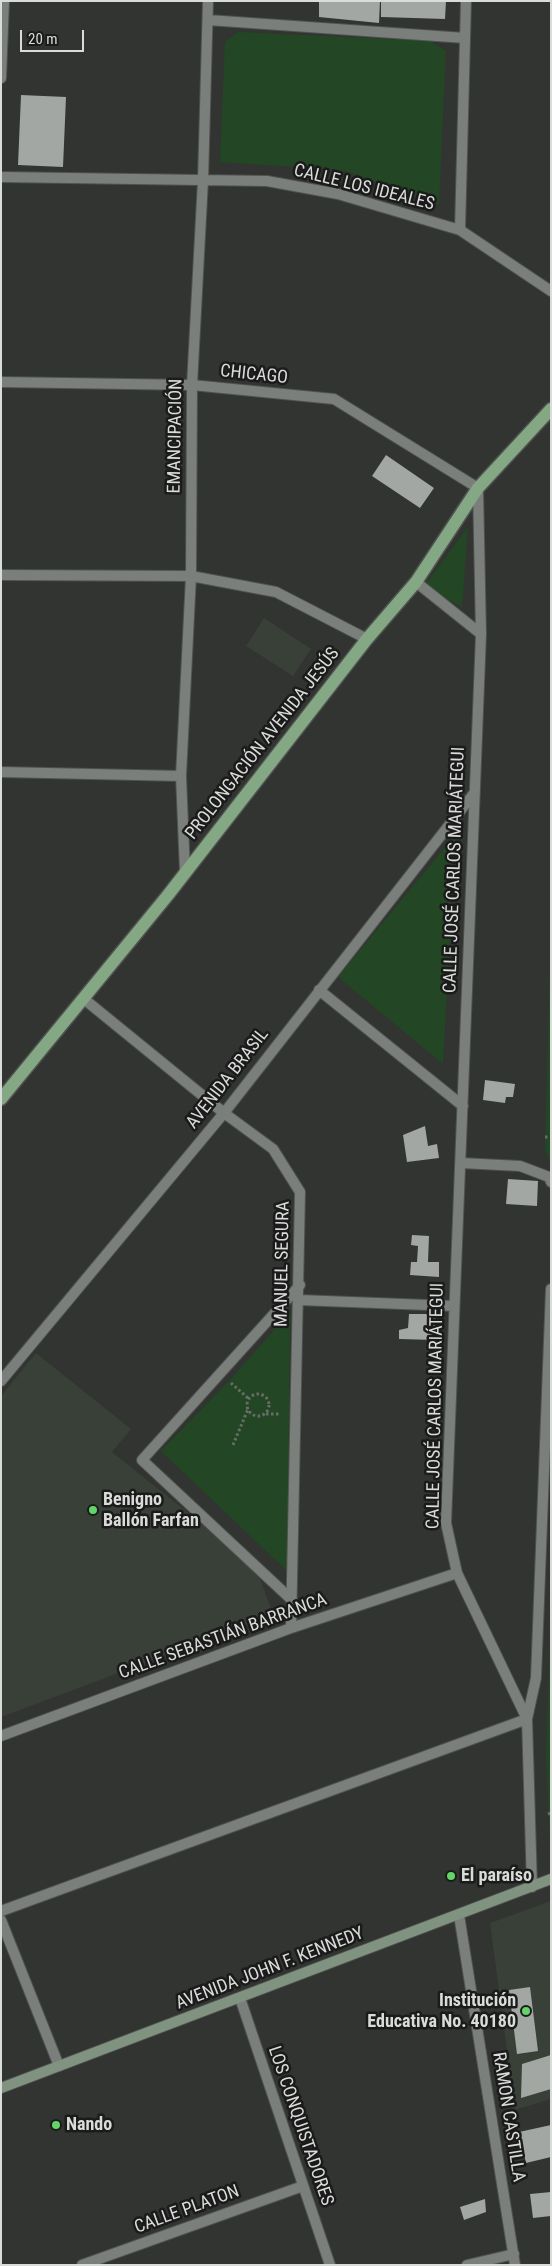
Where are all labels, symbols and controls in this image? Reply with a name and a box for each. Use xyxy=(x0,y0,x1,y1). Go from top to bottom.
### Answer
scale bar xyxy=(22,20,86,52)
text: 20 m xyxy=(28,30,58,48)
street label: CALLE LOS IDEALES xyxy=(292,160,436,216)
street label: CHICAGO xyxy=(219,361,289,389)
street label: EMANCIPACIÓN xyxy=(164,378,188,494)
street label: PROLONGACIÓN AVENIDA JESÚS xyxy=(181,644,345,844)
street label: CALLE JOSÉ CARLOS MARIÁTEGUI xyxy=(440,747,470,993)
street label: AVENIDA BRASIL xyxy=(182,1025,274,1133)
street label: MANUEL SEGURA xyxy=(271,1201,295,1327)
street label: CALLE JOSÉ CARLOS MARIÁTEGUI xyxy=(423,1283,449,1529)
place label: Benigno Ballón Farfan xyxy=(103,1489,199,1532)
marker: Benigno Ballón Farfan xyxy=(87,1504,99,1516)
street label: CALLE SEBASTIÁN BARRANCA xyxy=(116,1589,330,1685)
place label: El paraíso xyxy=(461,1865,532,1887)
marker: El paraíso xyxy=(445,1870,457,1882)
street label: AVENIDA JOHN F. KENNEDY xyxy=(173,1923,367,2015)
place label: Institución Educativa No. 40180 xyxy=(367,1990,516,2032)
marker: Institución Educativa No. 40180 xyxy=(520,2005,532,2017)
street label: LOS CONQUISTADORES xyxy=(263,2043,337,2209)
street label: RAMON CASTILLA xyxy=(487,2051,529,2183)
place label: Nando xyxy=(66,2114,112,2136)
marker: Nando xyxy=(50,2119,62,2131)
street label: CALLE PLATON xyxy=(132,2181,242,2239)

